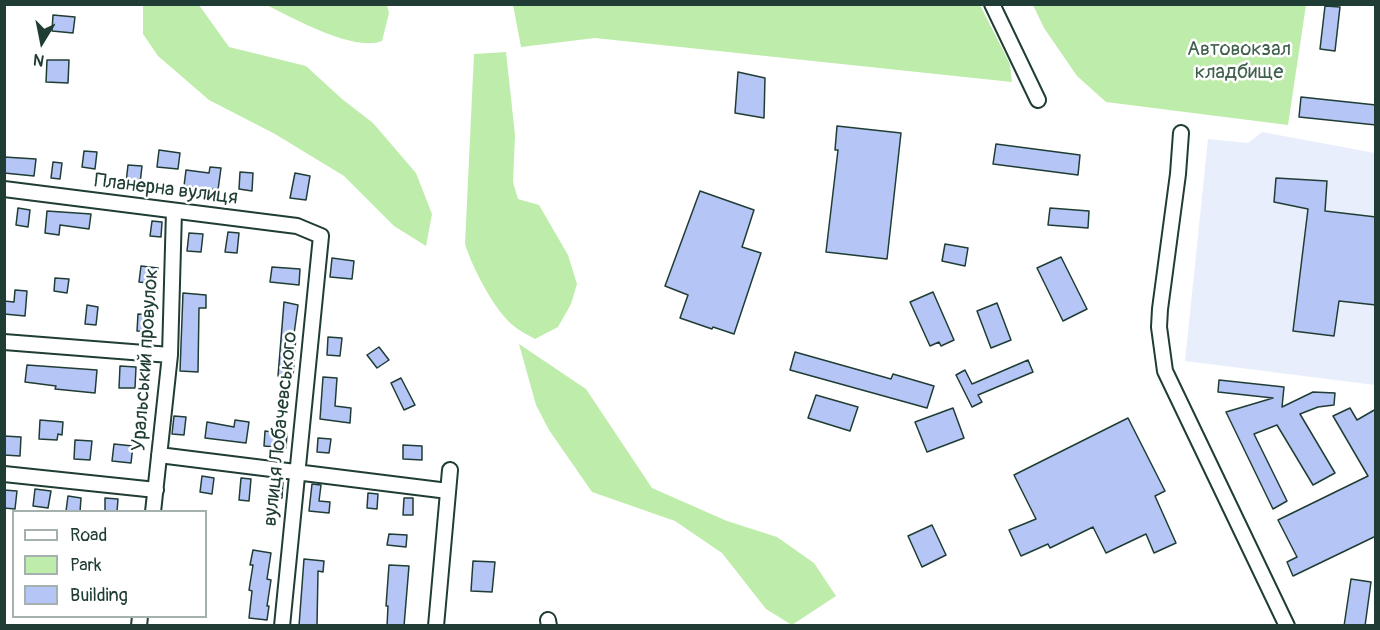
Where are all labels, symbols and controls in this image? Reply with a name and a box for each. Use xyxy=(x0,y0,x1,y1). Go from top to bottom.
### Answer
north arrow xyxy=(12,12,72,72)
park label: Автовокзал кладбище xyxy=(1187,38,1291,85)
text: N xyxy=(32,49,46,71)
street label: Планерна вулиця xyxy=(93,169,239,211)
street label: Уральський провулок xyxy=(128,268,164,452)
street label: вулиця Лобачевського xyxy=(259,331,303,527)
legend xyxy=(12,510,207,618)
text: Road xyxy=(70,524,107,547)
text: Park xyxy=(70,554,102,577)
text: Building xyxy=(70,584,128,607)

